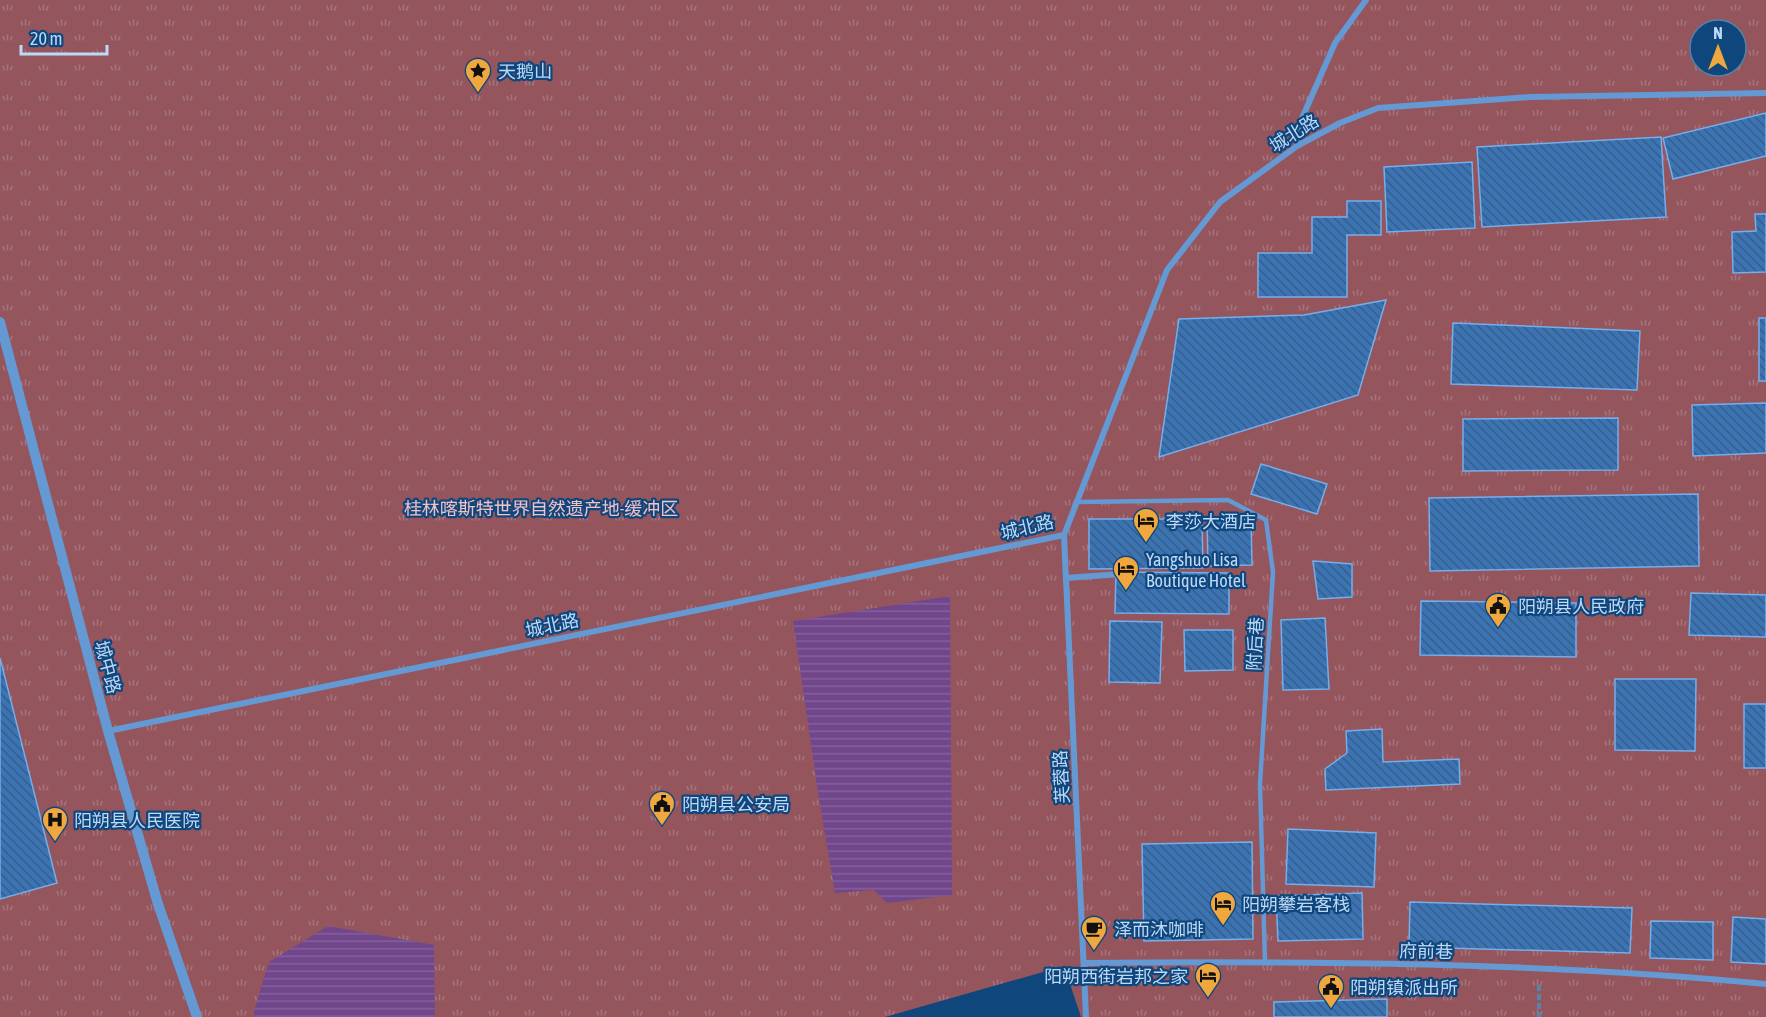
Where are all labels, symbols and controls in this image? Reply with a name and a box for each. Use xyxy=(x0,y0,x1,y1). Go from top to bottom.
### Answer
scale bar xyxy=(21,18,106,56)
north arrow xyxy=(1688,18,1748,78)
text: N xyxy=(1713,24,1723,42)
text: 20 m xyxy=(30,28,62,49)
place icon: 天鹅山 xyxy=(463,56,493,94)
place label: 天鹅山 xyxy=(498,61,552,82)
street label: 城北路 xyxy=(1266,110,1322,156)
park label: 桂林喀斯特世界自然遗产地-缓冲区 xyxy=(404,498,678,519)
hotel icon: 李莎大酒店 xyxy=(1131,506,1161,544)
street label: 城北路 xyxy=(998,511,1056,543)
place label: 李莎大酒店 xyxy=(1166,511,1256,532)
place label: Yangshuo Lisa Boutique Hotel xyxy=(1146,549,1246,591)
hotel icon: Yangshuo Lisa Boutique Hotel xyxy=(1111,554,1141,592)
public building icon: 阳朔县人民政府 xyxy=(1483,591,1513,629)
place label: 阳朔县人民政府 xyxy=(1518,596,1644,617)
street label: 城北路 xyxy=(523,609,581,641)
street label: 附后巷 xyxy=(1243,616,1267,672)
street label: 城中路 xyxy=(91,638,125,696)
street label: 芙蓉路 xyxy=(1049,749,1073,805)
public building icon: 阳朔县公安局 xyxy=(647,789,677,827)
place label: 阳朔县公安局 xyxy=(682,794,790,815)
hospital icon: 阳朔县人民医院 xyxy=(40,805,70,843)
place label: 阳朔县人民医院 xyxy=(74,810,200,831)
hotel icon: 阳朔攀岩客栈 xyxy=(1208,889,1238,927)
place label: 阳朔攀岩客栈 xyxy=(1242,894,1350,915)
cafe icon: 泽而沐咖啡 xyxy=(1079,914,1109,952)
place label: 泽而沐咖啡 xyxy=(1114,919,1204,940)
street label: 府前巷 xyxy=(1399,940,1453,962)
hotel icon: 阳朔西街岩邦之家 xyxy=(1193,961,1223,999)
place label: 阳朔西街岩邦之家 xyxy=(1044,966,1188,987)
public building icon: 阳朔镇派出所 xyxy=(1316,972,1346,1010)
place label: 阳朔镇派出所 xyxy=(1350,977,1458,998)

